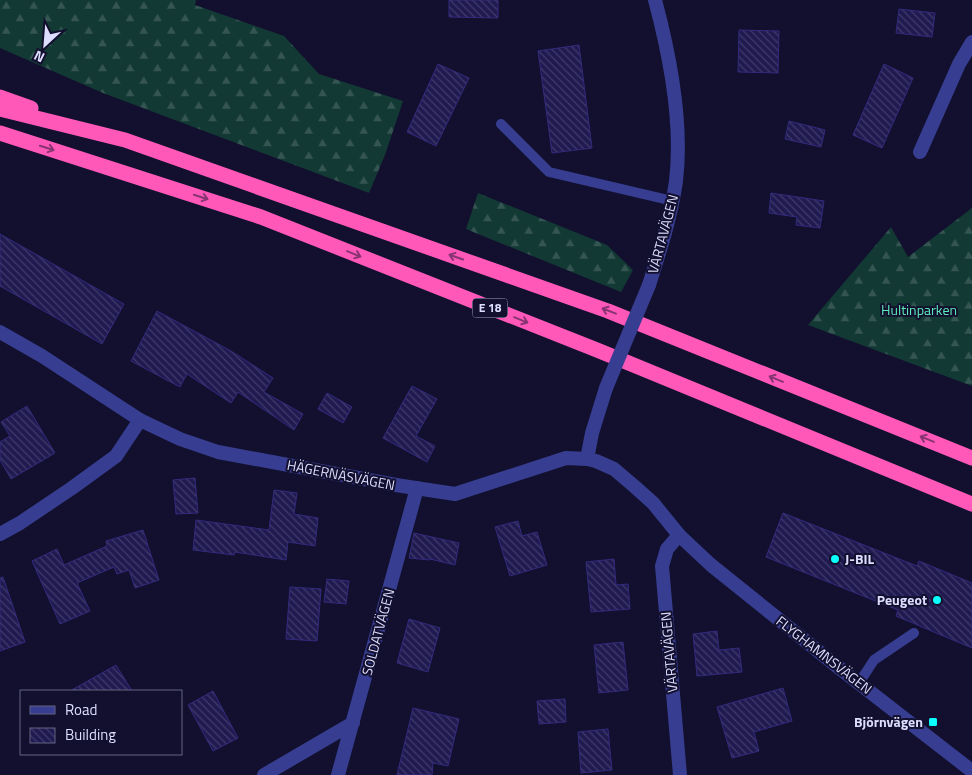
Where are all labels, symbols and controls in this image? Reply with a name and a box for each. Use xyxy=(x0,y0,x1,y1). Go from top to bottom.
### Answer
north arrow xyxy=(20,20,70,70)
text: N xyxy=(30,46,48,69)
one-way arrow xyxy=(38,143,54,153)
street label: VÄRTAVÄGEN xyxy=(642,192,683,276)
one-way arrow xyxy=(193,193,209,202)
one-way arrow xyxy=(346,249,361,259)
one-way arrow xyxy=(449,252,464,261)
road number: E 18 xyxy=(472,298,508,318)
park label: Hultinparken xyxy=(881,299,957,320)
one-way arrow xyxy=(602,306,617,315)
one-way arrow xyxy=(513,316,528,325)
one-way arrow xyxy=(769,373,784,383)
one-way arrow xyxy=(920,434,935,444)
street label: HÄGERNÄSVÄGEN xyxy=(285,454,397,495)
place label: J-BIL xyxy=(845,548,874,569)
marker: J-BIL xyxy=(829,553,841,565)
street label: SOLDATVÄGEN xyxy=(356,586,399,678)
place label: Peugeot xyxy=(877,589,927,610)
marker: Peugeot xyxy=(931,594,943,606)
street label: FLYGHAMNSVÄGEN xyxy=(772,610,877,699)
street label: VÄRTAVÄGEN xyxy=(655,611,682,693)
legend xyxy=(20,690,182,755)
text: Road xyxy=(65,698,97,721)
place label: Björnvägen xyxy=(854,711,923,732)
marker: Björnvägen xyxy=(927,716,939,728)
text: Building xyxy=(65,723,116,746)

